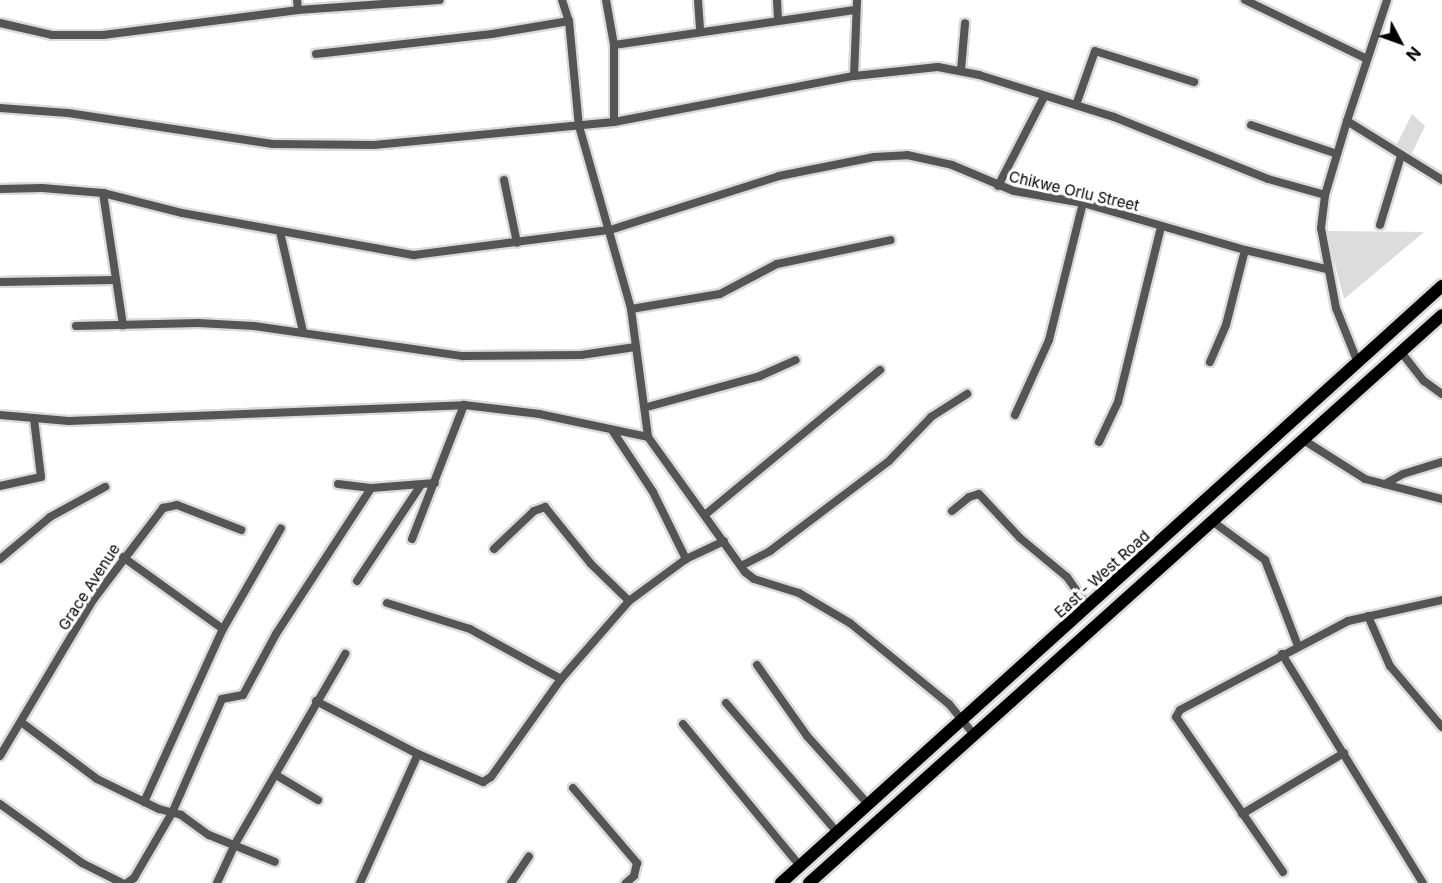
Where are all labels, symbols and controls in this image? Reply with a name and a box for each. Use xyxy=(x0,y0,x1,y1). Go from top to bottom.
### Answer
north arrow xyxy=(1370,12,1430,72)
text: N xyxy=(1402,43,1425,65)
street label: Chikwe Orlu Street xyxy=(1007,167,1141,215)
street label: East - West Road xyxy=(1051,527,1153,621)
street label: Grace Avenue xyxy=(54,540,124,634)

